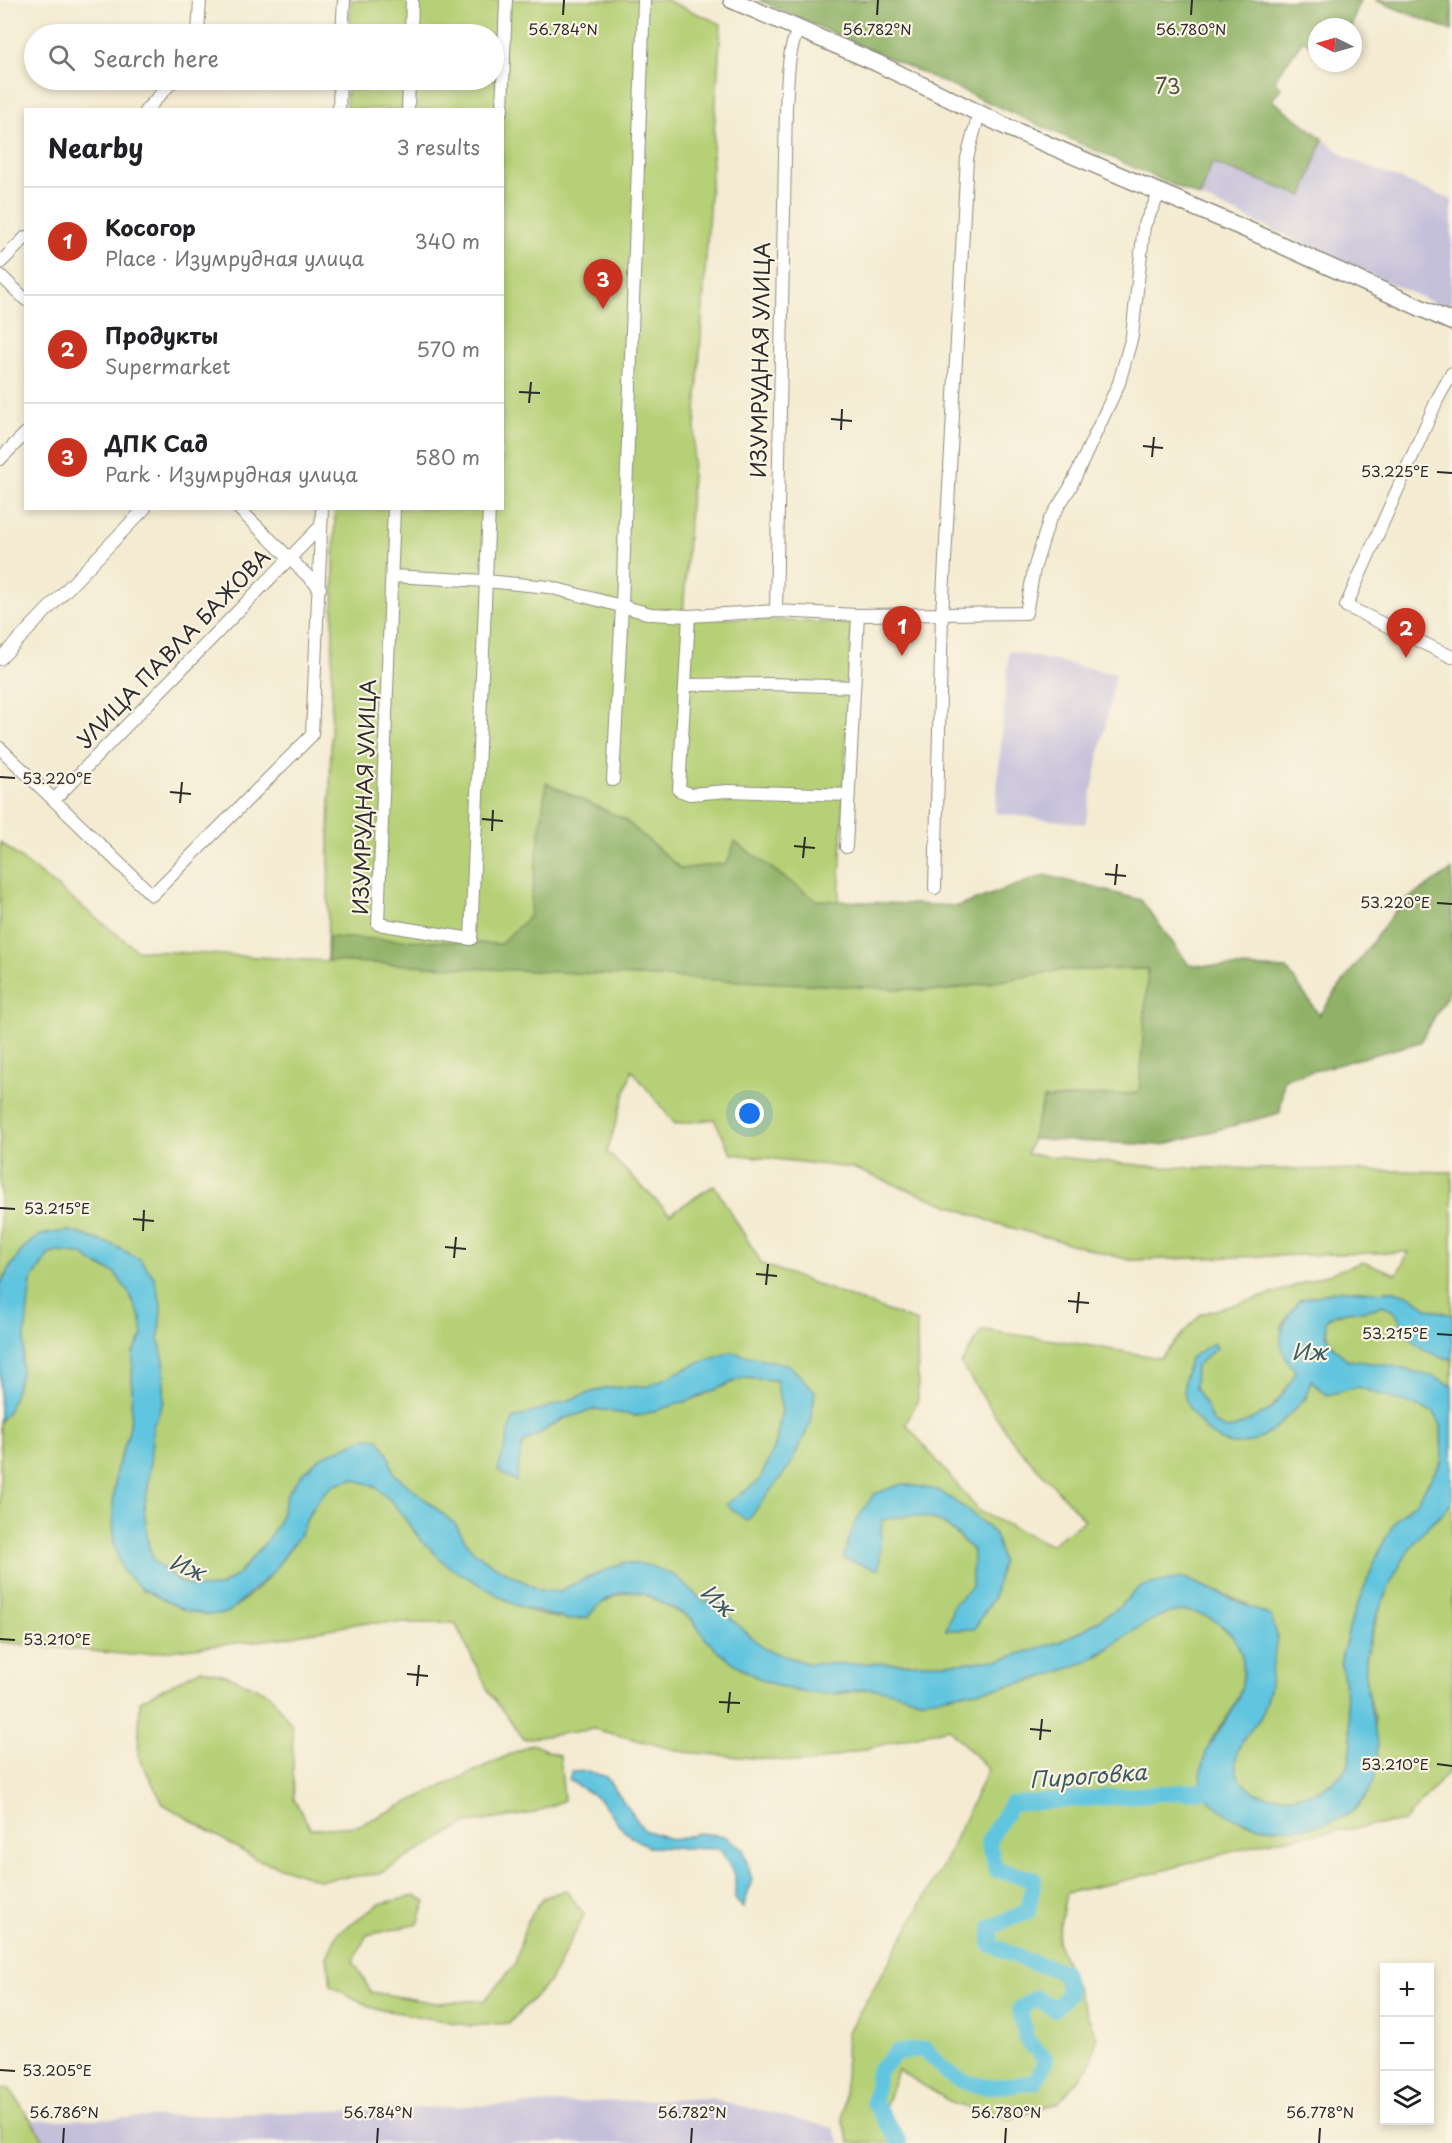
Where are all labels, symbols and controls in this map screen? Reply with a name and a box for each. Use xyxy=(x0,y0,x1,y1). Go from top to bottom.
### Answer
text: 56.784°N xyxy=(528,17,598,40)
text: 56.782°N xyxy=(842,17,912,40)
text: 56.780°N xyxy=(1155,17,1227,40)
north arrow xyxy=(1308,18,1362,72)
search box xyxy=(24,24,504,90)
icon: search xyxy=(45,41,78,74)
text: Search here xyxy=(93,41,219,74)
park label: 73 xyxy=(1155,69,1181,101)
text: Nearby xyxy=(48,128,143,167)
text: 3 results xyxy=(397,132,480,162)
text: Косогор xyxy=(105,210,196,243)
text: 1 xyxy=(63,226,72,256)
text: 340 m xyxy=(415,226,480,256)
street label: ИЗУМРУДНАЯ УЛИЦА xyxy=(741,242,777,478)
text: Place · Изумрудная улица xyxy=(105,243,364,273)
pin: 3 xyxy=(584,260,622,309)
text: Продукты xyxy=(105,318,218,351)
text: 2 xyxy=(60,334,75,364)
text: 570 m xyxy=(416,334,480,364)
text: Supermarket xyxy=(105,351,231,381)
text: ДПК Сад xyxy=(105,426,208,459)
text: 3 xyxy=(61,442,74,472)
text: 580 m xyxy=(415,442,480,472)
text: Park · Изумрудная улица xyxy=(105,459,358,489)
text: 53.225°E xyxy=(1361,459,1429,482)
street label: УЛИЦА ПАВЛА БАЖОВА xyxy=(69,541,277,755)
pin: 1 xyxy=(882,606,922,656)
pin: 2 xyxy=(1386,608,1426,658)
street label: ИЗУМРУДНАЯ УЛИЦА xyxy=(343,679,383,915)
text: 53.220°E xyxy=(22,766,92,789)
text: 53.220°E xyxy=(1360,890,1430,913)
your location xyxy=(735,1099,764,1128)
text: 53.215°E xyxy=(24,1196,90,1219)
text: 53.215°E xyxy=(1362,1321,1428,1344)
water label: Иж xyxy=(1292,1334,1329,1367)
water label: Иж xyxy=(165,1544,212,1588)
water label: Иж xyxy=(694,1575,744,1625)
text: 53.210°E xyxy=(23,1627,91,1650)
text: 53.210°E xyxy=(1361,1752,1429,1775)
water label: Пироговка xyxy=(1028,1754,1149,1795)
map controls xyxy=(1380,1963,1434,2125)
button: + xyxy=(1380,1963,1434,2017)
button: − xyxy=(1380,2017,1434,2071)
text: 53.205°E xyxy=(22,2058,92,2081)
button: layers xyxy=(1380,2071,1434,2125)
text: 56.786°N xyxy=(29,2100,99,2123)
text: 56.784°N xyxy=(343,2100,413,2123)
text: 56.782°N xyxy=(657,2100,727,2123)
text: 56.780°N xyxy=(970,2100,1042,2123)
text: 56.778°N xyxy=(1286,2100,1354,2123)

